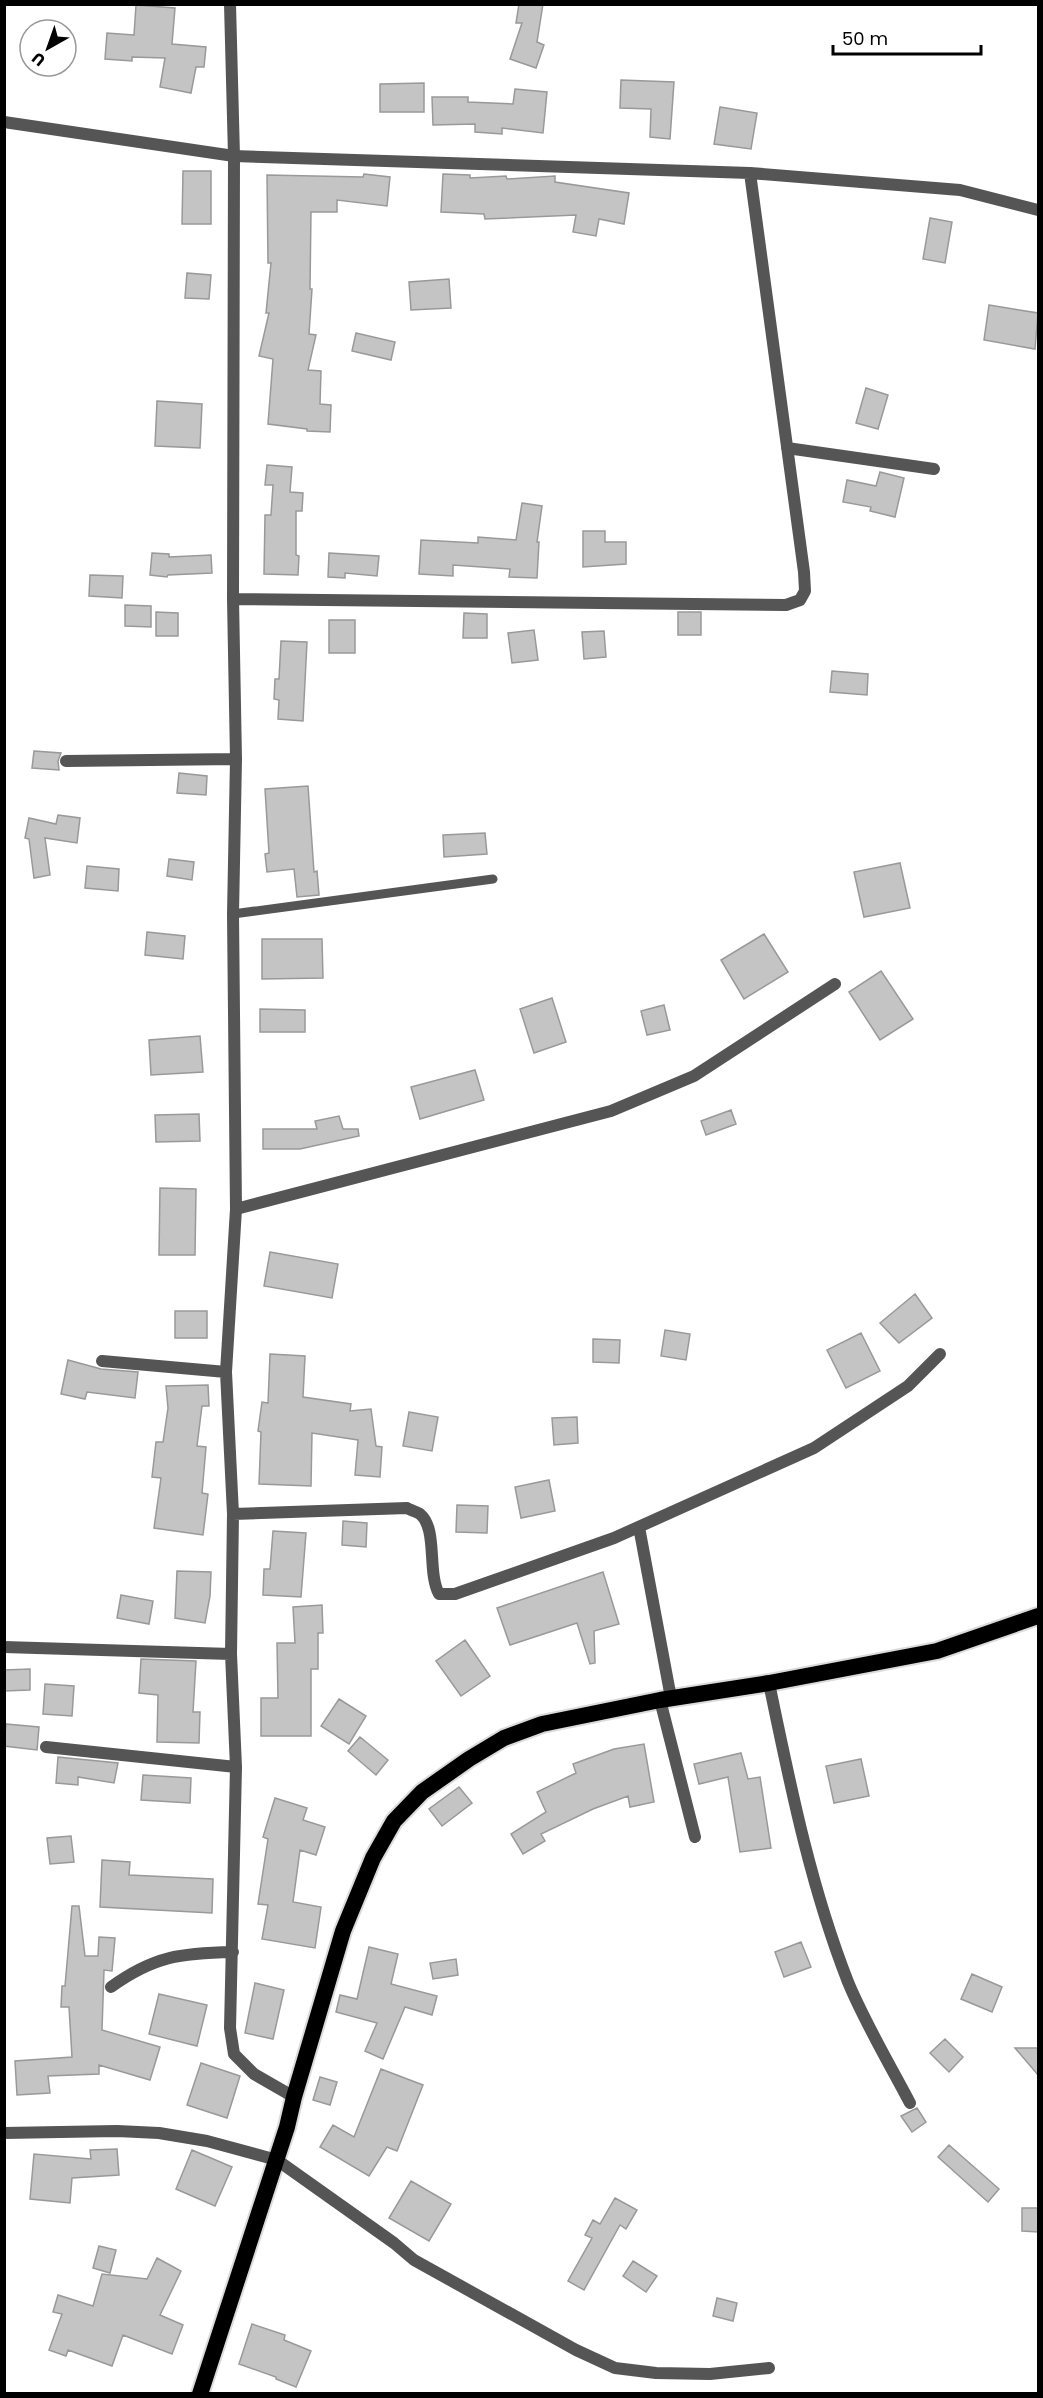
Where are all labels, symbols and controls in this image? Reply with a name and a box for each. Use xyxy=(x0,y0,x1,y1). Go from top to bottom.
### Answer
north arrow xyxy=(18,18,78,78)
scale bar xyxy=(833,18,982,56)
text: 50 m xyxy=(842,26,888,51)
text: U xyxy=(27,47,50,72)

